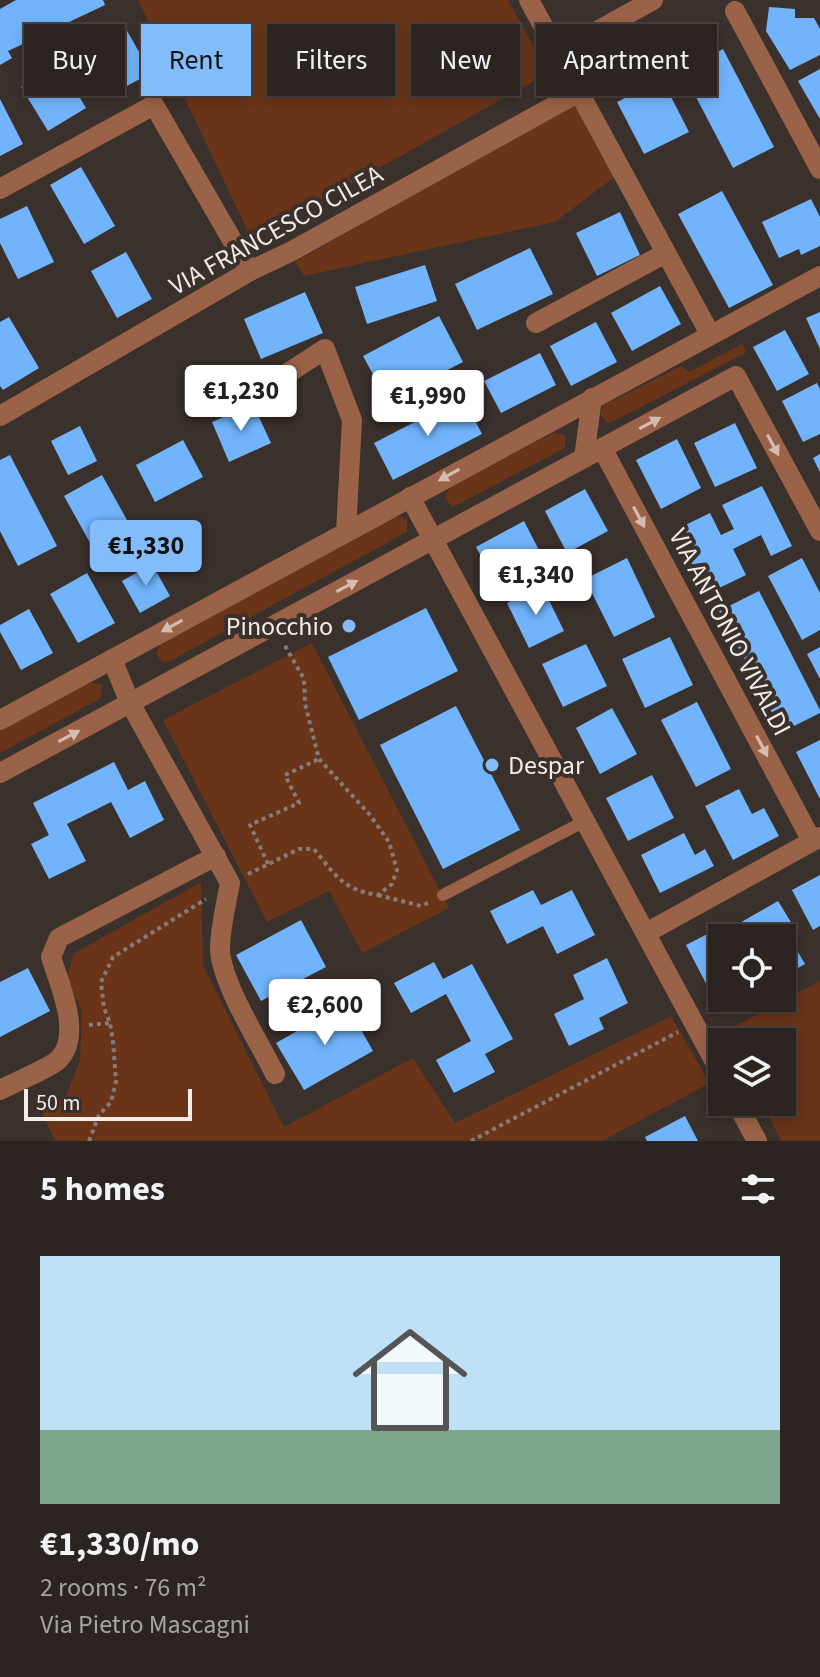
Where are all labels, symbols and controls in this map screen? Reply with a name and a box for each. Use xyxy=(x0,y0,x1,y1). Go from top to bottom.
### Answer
chip: Buy xyxy=(24,24,125,96)
chip: Rent xyxy=(141,24,251,96)
chip: Filters xyxy=(267,24,395,96)
chip: New xyxy=(411,24,520,96)
chip: Apartment xyxy=(536,24,717,96)
street label: VIA FRANCESCO CILEA xyxy=(162,155,390,304)
pin: €1,230 xyxy=(176,365,306,433)
pin: €1,990 xyxy=(363,370,493,438)
text: €1,230 xyxy=(203,372,279,409)
text: €1,990 xyxy=(390,377,466,414)
one-way arrow xyxy=(638,416,661,429)
one-way arrow xyxy=(767,433,780,456)
one-way arrow xyxy=(438,469,461,482)
one-way arrow xyxy=(632,506,646,528)
pin: €1,330 xyxy=(81,520,211,588)
street label: VIA ANTONIO VIVALDI xyxy=(660,522,800,742)
text: €1,330 xyxy=(108,527,184,564)
pin: €1,340 xyxy=(471,549,601,617)
text: €1,340 xyxy=(498,556,574,593)
one-way arrow xyxy=(336,579,358,593)
place label: Pinocchio xyxy=(226,608,333,645)
marker: Pinocchio xyxy=(340,617,358,635)
one-way arrow xyxy=(161,619,183,633)
one-way arrow xyxy=(57,729,80,742)
one-way arrow xyxy=(755,735,768,758)
place label: Despar xyxy=(508,747,585,784)
marker: Despar xyxy=(483,756,501,774)
map controls xyxy=(708,924,796,1116)
button: locate xyxy=(708,924,796,1012)
pin: €2,600 xyxy=(260,979,390,1047)
text: €2,600 xyxy=(287,986,363,1023)
button: layers xyxy=(708,1028,796,1116)
scale bar xyxy=(24,1085,192,1121)
text: 50 m xyxy=(36,1087,81,1119)
text: 5 homes xyxy=(40,1165,165,1214)
icon: filters xyxy=(736,1167,780,1211)
icon: home xyxy=(338,1308,482,1452)
text: €1,330/mo xyxy=(40,1520,200,1569)
text: 2 rooms · 76 m² xyxy=(40,1569,207,1606)
text: Via Pietro Mascagni xyxy=(40,1606,250,1643)

